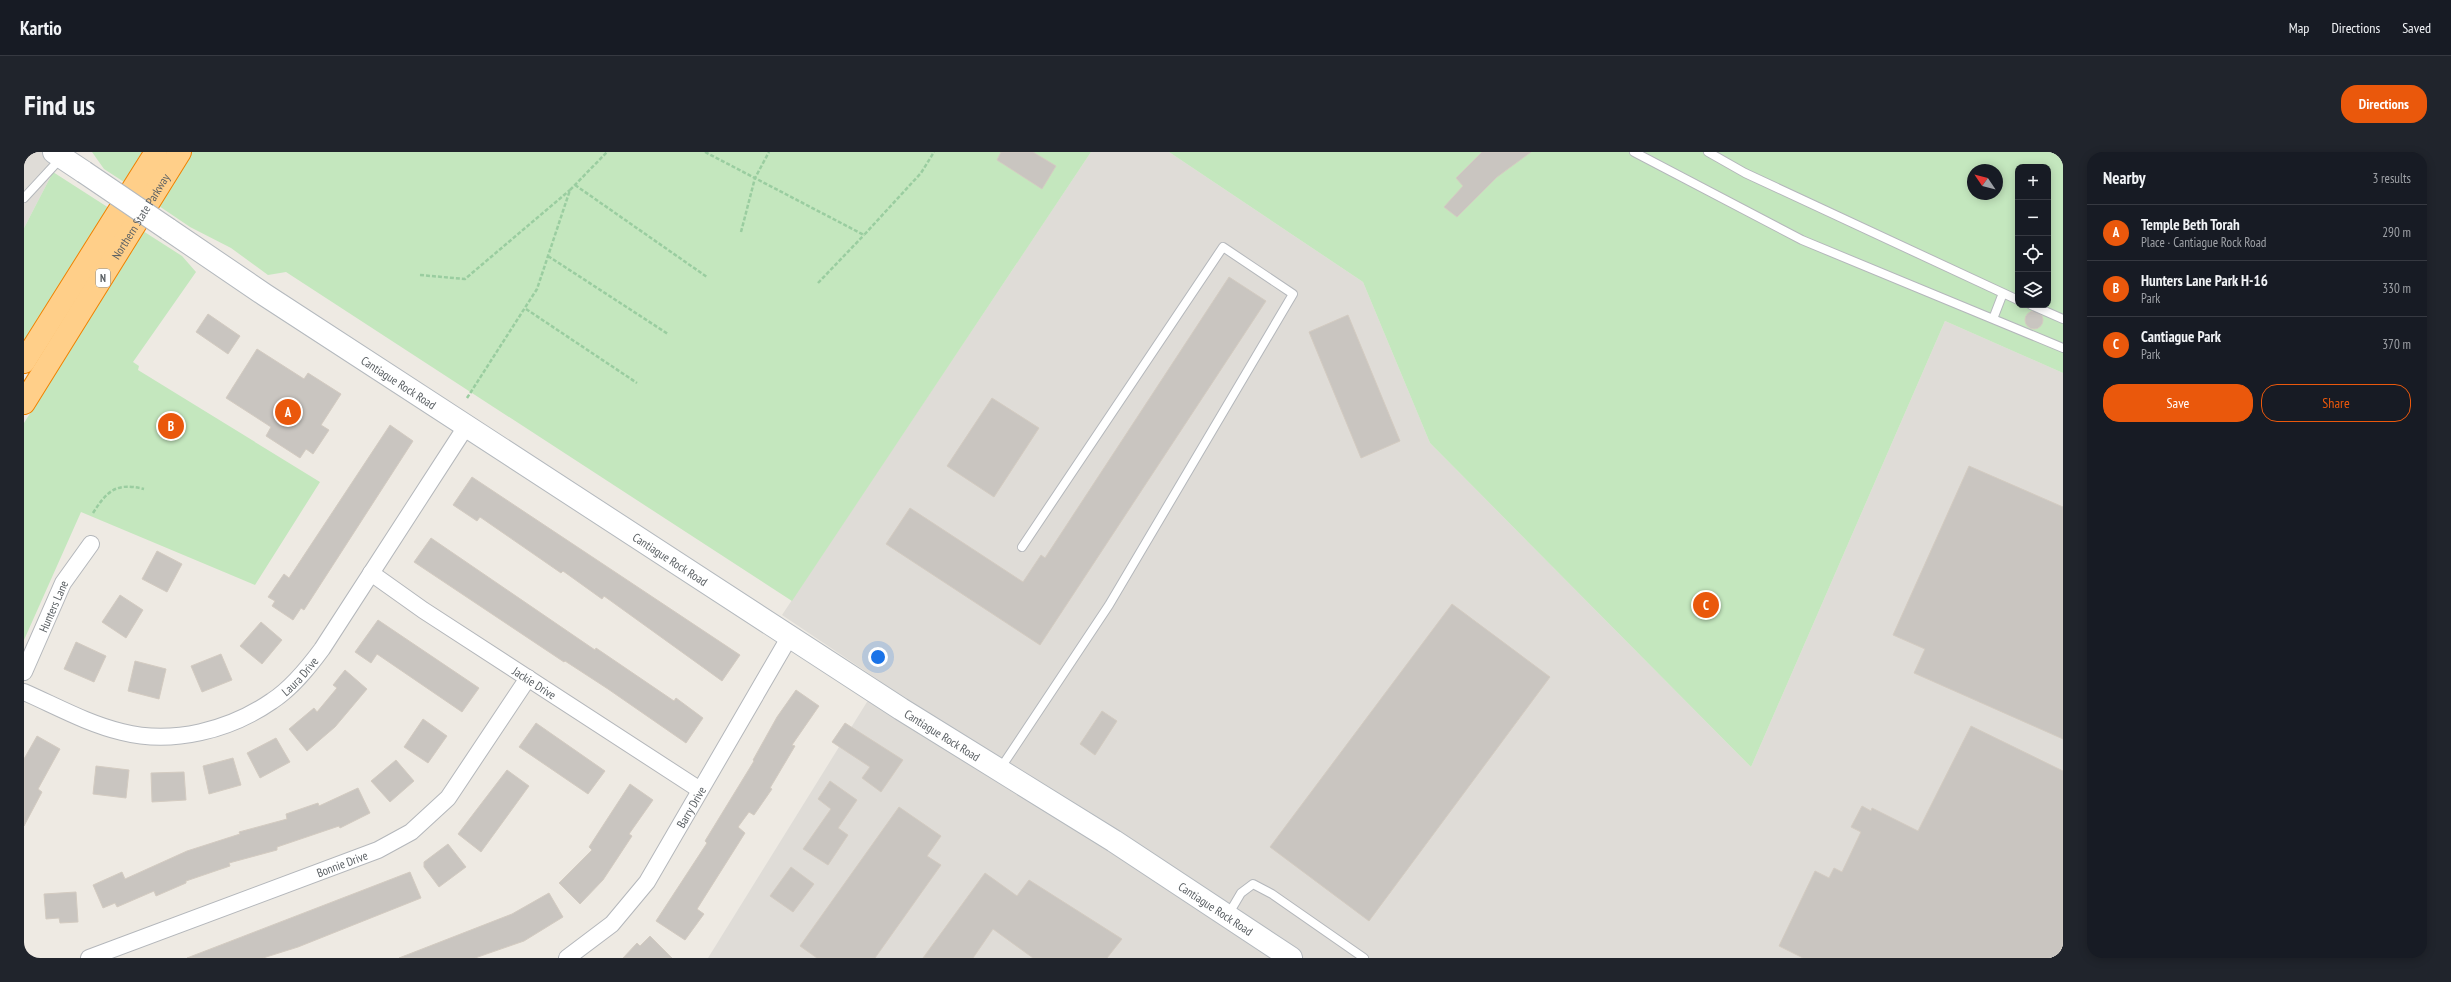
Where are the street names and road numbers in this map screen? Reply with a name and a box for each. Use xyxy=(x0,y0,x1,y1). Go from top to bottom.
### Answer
street label: Northern State Parkway xyxy=(108,170,173,262)
road number: N xyxy=(96,269,110,287)
street label: Cantiague Rock Road xyxy=(359,352,439,412)
street label: Cantiague Rock Road xyxy=(630,529,711,589)
street label: Hunters Lane xyxy=(35,578,71,634)
street label: Laura Drive xyxy=(278,654,321,699)
street label: Jackie Drive xyxy=(509,662,559,702)
street label: Cantiague Rock Road xyxy=(902,706,983,764)
street label: Barry Drive xyxy=(673,783,709,830)
street label: Bonnie Drive xyxy=(314,847,370,880)
street label: Cantiague Rock Road xyxy=(1176,878,1256,938)

